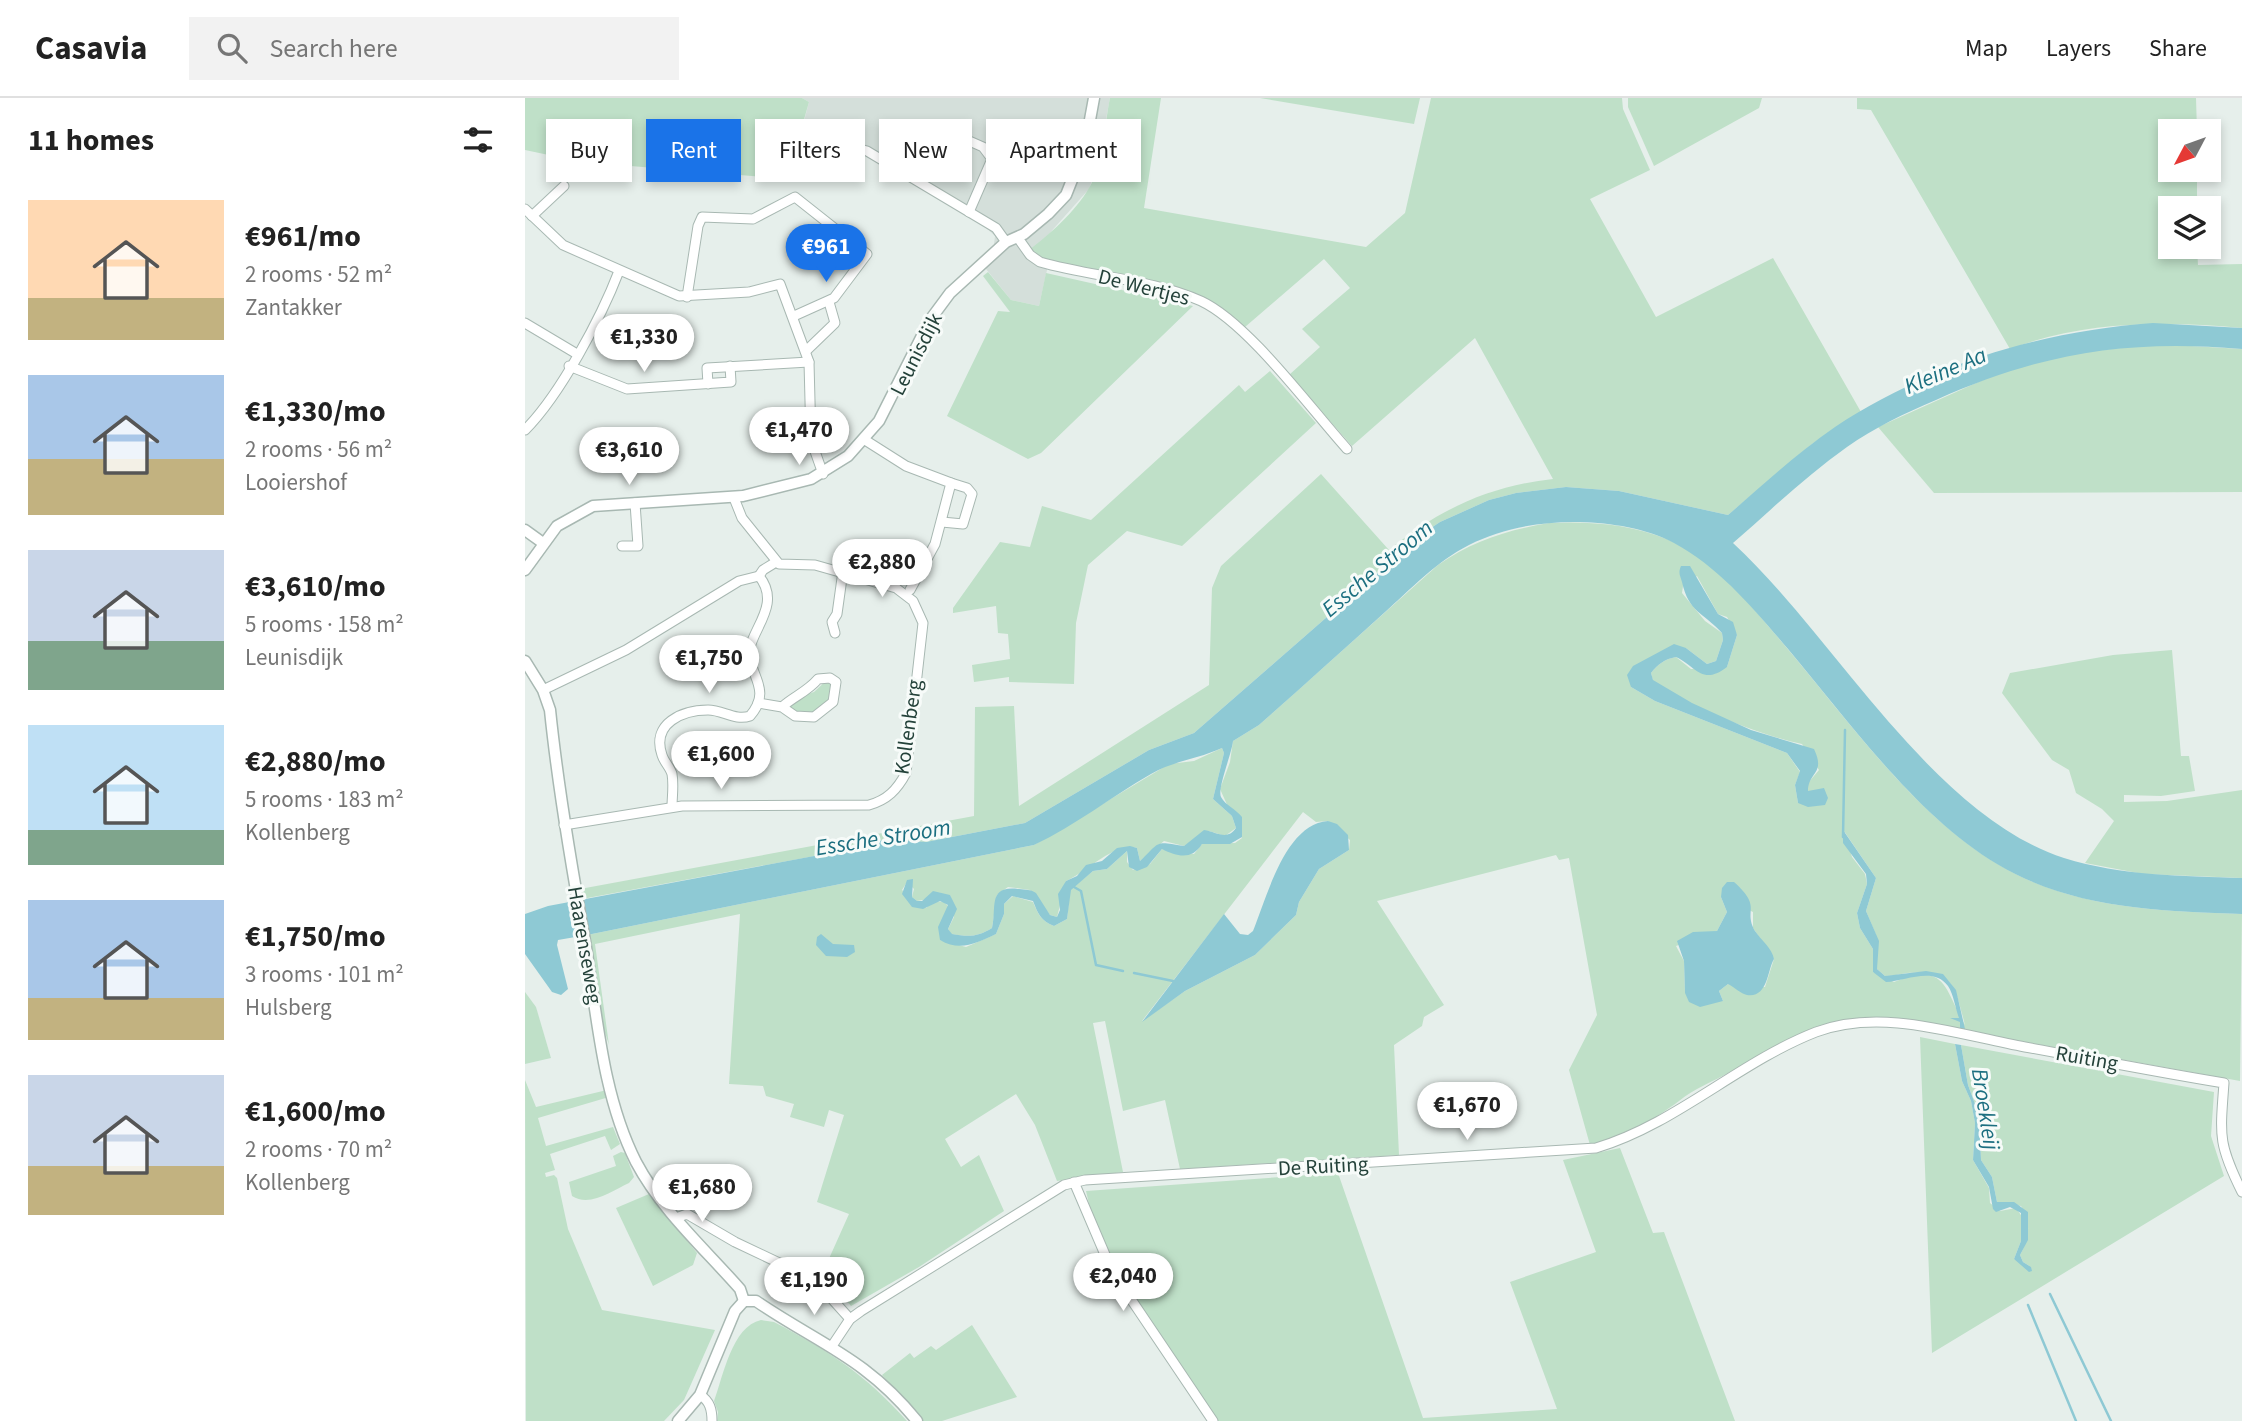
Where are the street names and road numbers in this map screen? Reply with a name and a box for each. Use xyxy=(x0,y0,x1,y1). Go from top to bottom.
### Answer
street label: De Wertjes xyxy=(1095,261,1193,313)
street label: Leunisdijk xyxy=(882,307,950,401)
street label: Kollenberg xyxy=(886,677,930,776)
street label: Haarenseweg xyxy=(560,884,610,1007)
street label: Ruiting xyxy=(2053,1038,2121,1078)
street label: De Ruiting xyxy=(1277,1149,1369,1183)

